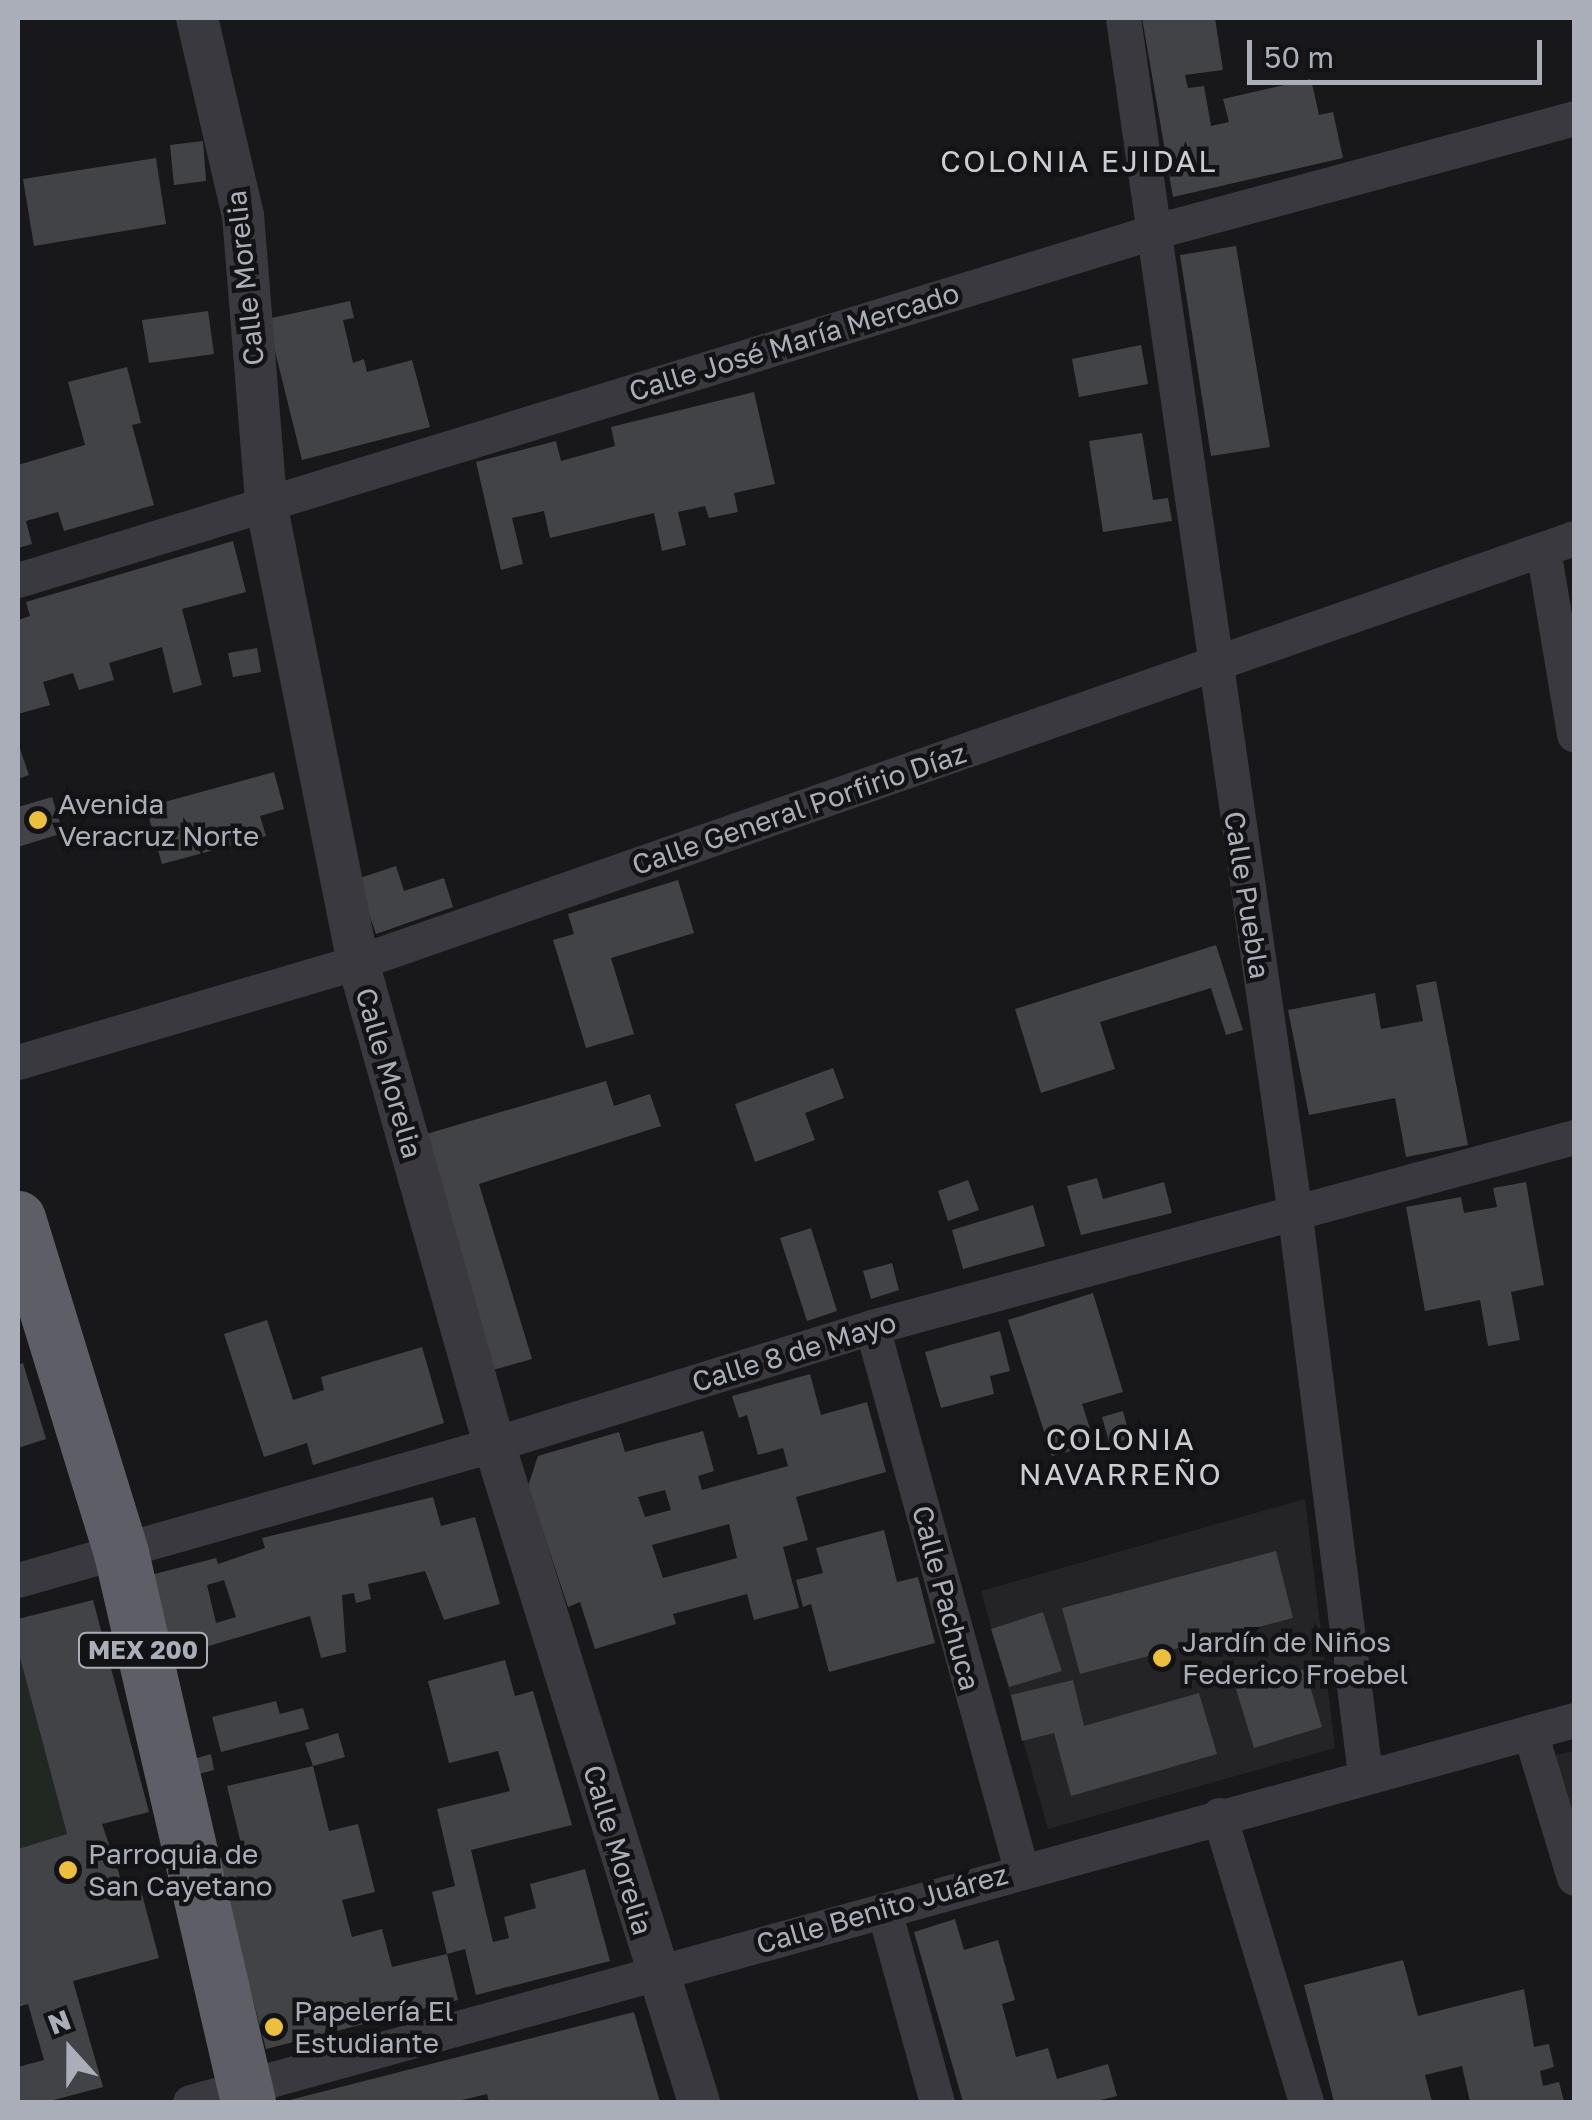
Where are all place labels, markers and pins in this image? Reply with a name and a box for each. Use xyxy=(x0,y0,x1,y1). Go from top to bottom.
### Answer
place label: Avenida Veracruz Norte xyxy=(58,787,259,853)
marker: Avenida Veracruz Norte xyxy=(27,809,49,831)
place label: Jardín de Niños Federico Froebel xyxy=(1182,1625,1408,1691)
marker: Jardín de Niños Federico Froebel xyxy=(1151,1647,1173,1669)
place label: Parroquia de San Cayetano xyxy=(88,1837,273,1903)
marker: Parroquia de San Cayetano xyxy=(57,1859,79,1881)
place label: Papelería El Estudiante xyxy=(294,1994,454,2060)
marker: Papelería El Estudiante xyxy=(263,2016,285,2038)

